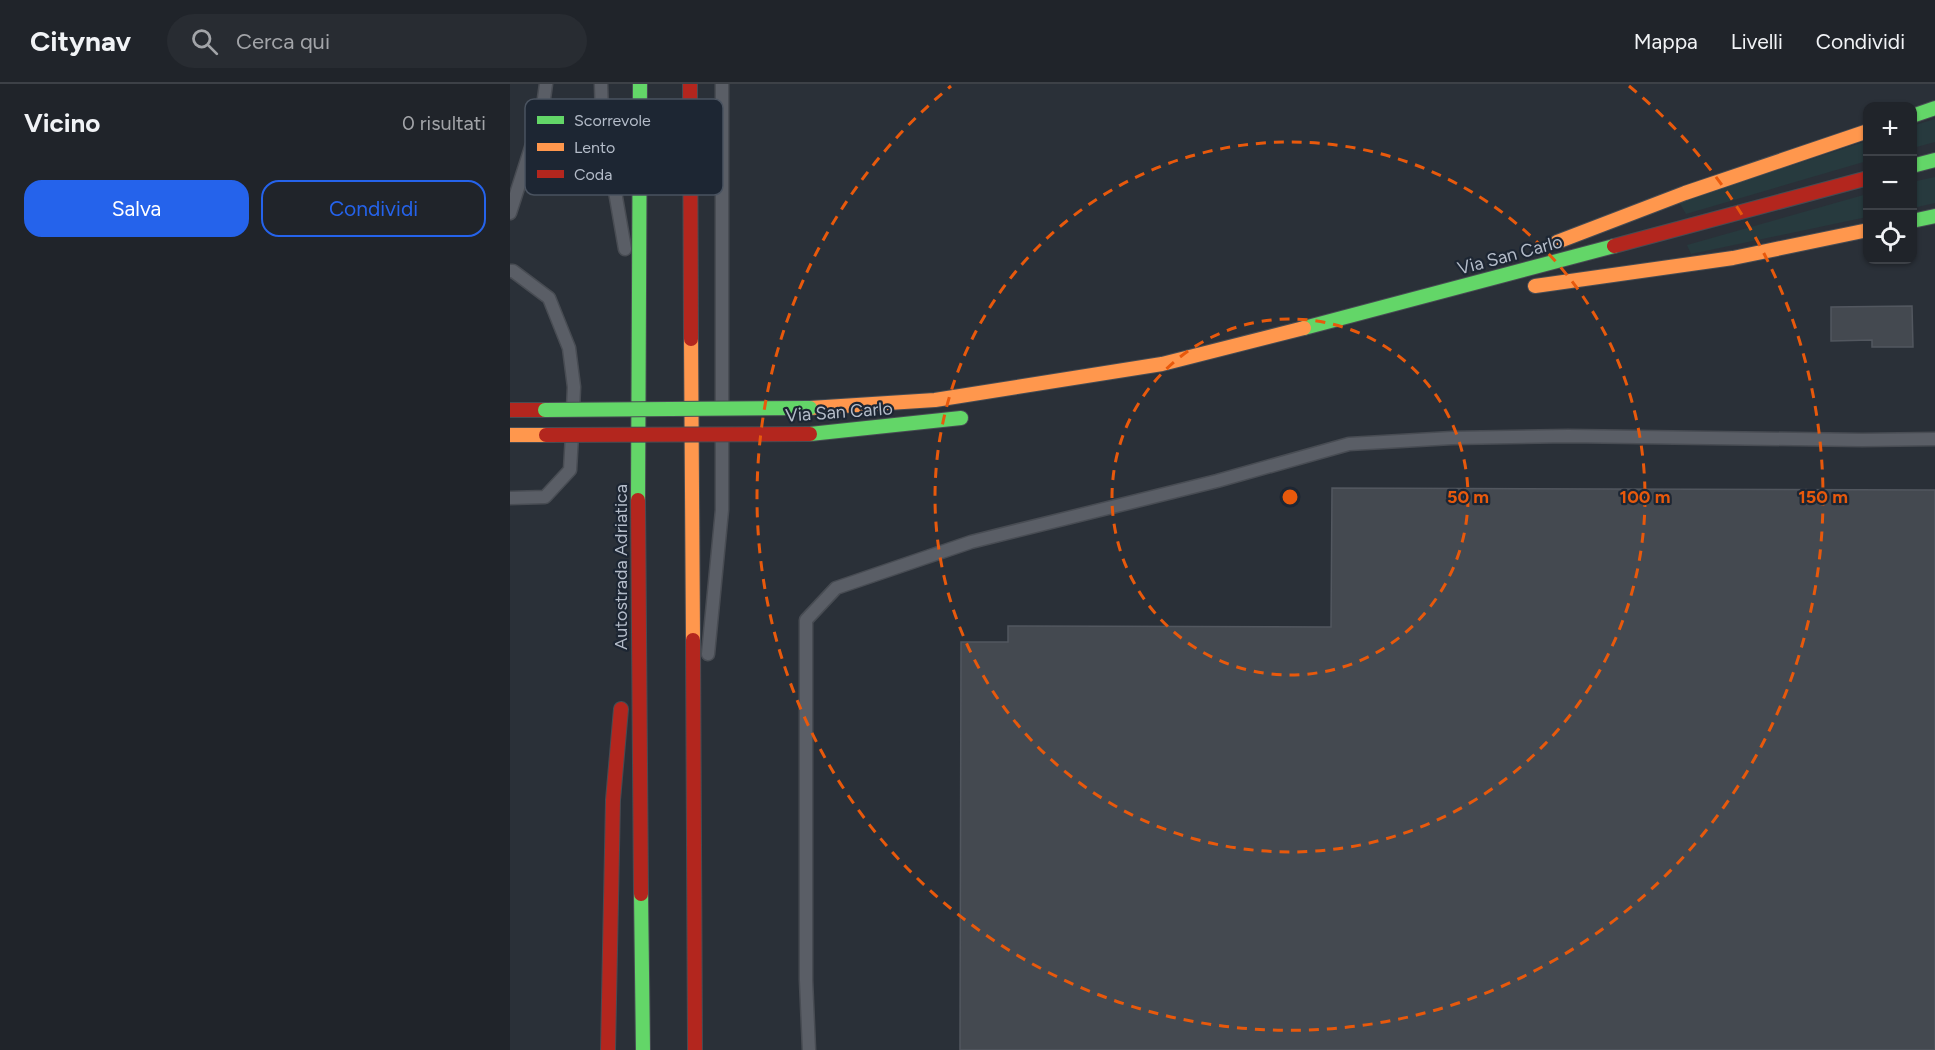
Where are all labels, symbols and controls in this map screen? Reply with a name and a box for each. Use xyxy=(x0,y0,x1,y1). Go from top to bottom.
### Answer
search box xyxy=(167,14,587,68)
text: Citynav xyxy=(30,24,131,58)
icon: search xyxy=(188,25,221,58)
text: Cerca qui xyxy=(236,28,330,55)
text: Mappa xyxy=(1634,29,1698,54)
text: Livelli xyxy=(1731,29,1783,54)
text: Condividi xyxy=(1816,29,1905,54)
legend xyxy=(525,99,723,195)
map controls xyxy=(1863,102,1917,264)
button: + xyxy=(1863,102,1917,156)
text: Vicino xyxy=(24,107,100,139)
text: 0 risultati xyxy=(402,111,486,135)
text: Scorrevole xyxy=(574,111,651,130)
text: Lento xyxy=(574,138,615,157)
button: − xyxy=(1863,156,1917,210)
text: Coda xyxy=(574,165,612,184)
button: Salva xyxy=(24,180,249,237)
button: Condividi xyxy=(261,180,486,237)
button: locate xyxy=(1863,210,1917,264)
street label: Via San Carlo xyxy=(1455,230,1565,280)
street label: Via San Carlo xyxy=(785,397,893,427)
street label: Autostrada Adriatica xyxy=(610,484,632,650)
text: 50 m xyxy=(1447,486,1489,508)
text: 100 m xyxy=(1620,486,1670,508)
text: 150 m xyxy=(1798,486,1848,508)
centre of rings xyxy=(1280,487,1300,507)

